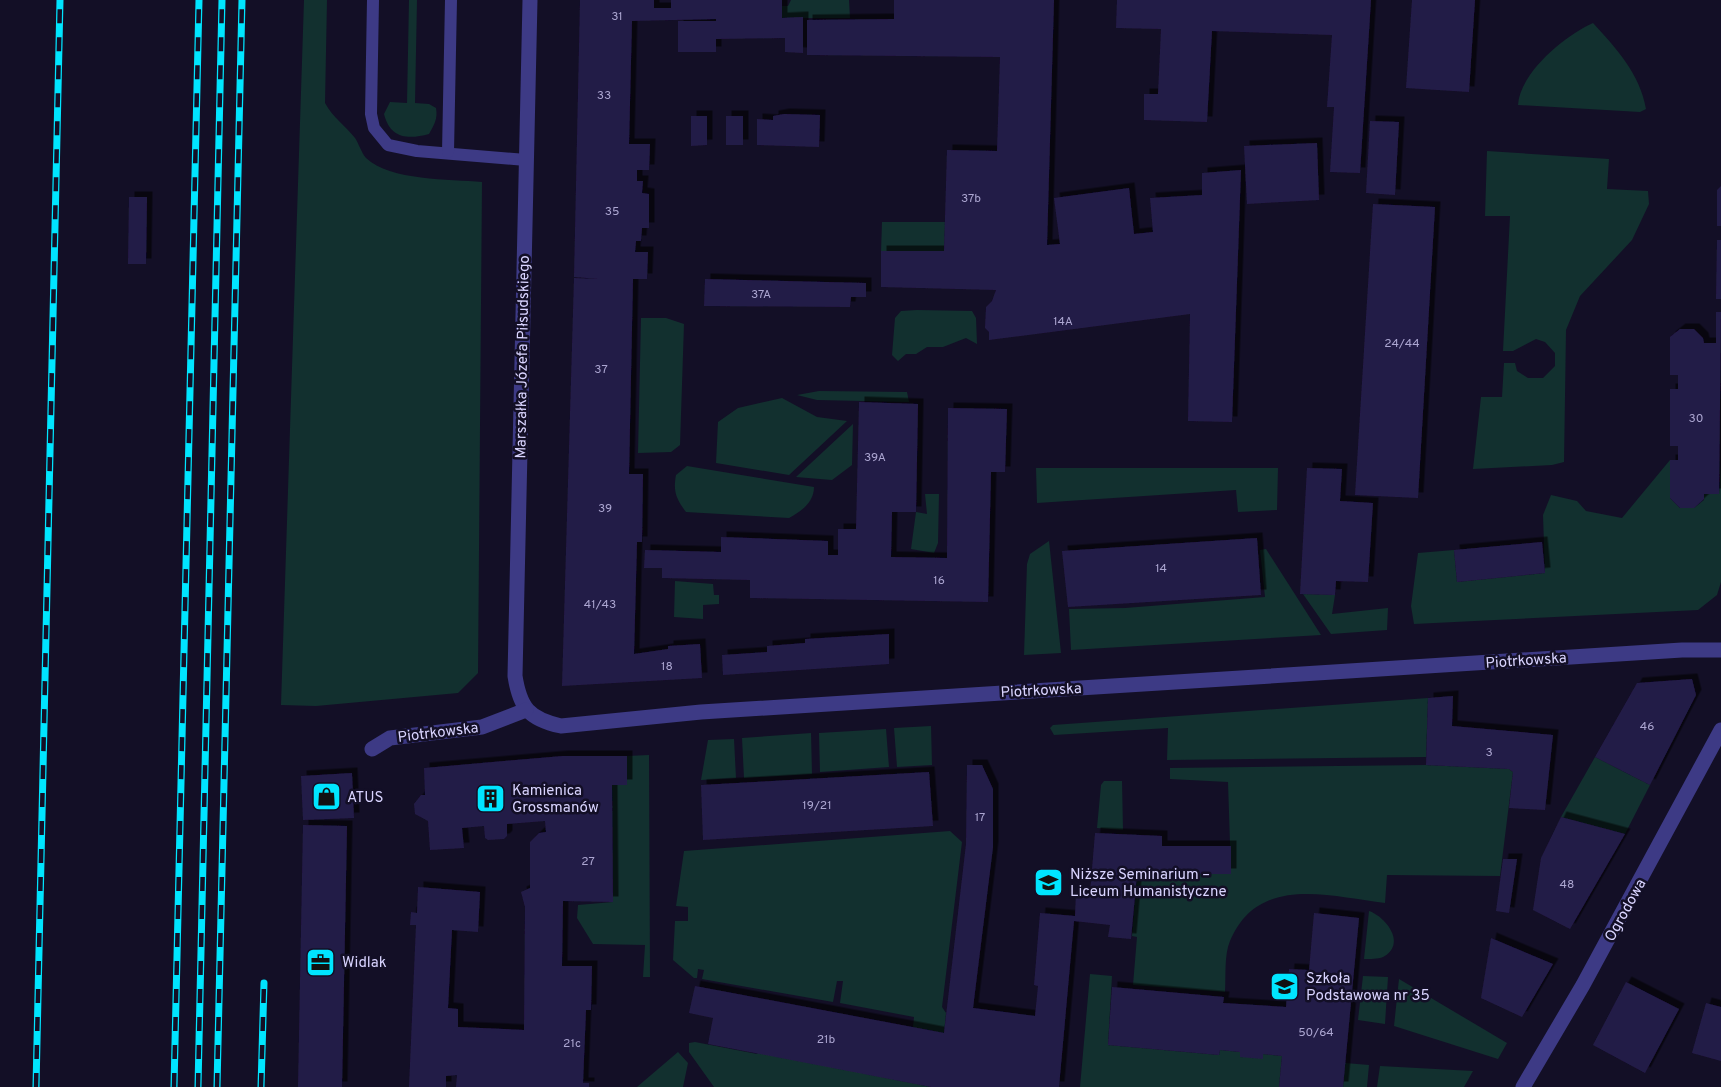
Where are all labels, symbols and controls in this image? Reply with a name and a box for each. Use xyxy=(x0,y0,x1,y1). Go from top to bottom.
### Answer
house number: 31 xyxy=(611,9,623,25)
house number: 33 xyxy=(597,88,611,104)
house number: 37b xyxy=(961,191,981,207)
house number: 35 xyxy=(605,204,619,220)
street label: Marszałka Józefa Piłsudskiego xyxy=(512,255,535,459)
house number: 37A xyxy=(751,287,771,303)
house number: 14A xyxy=(1053,314,1073,330)
house number: 24/44 xyxy=(1384,336,1420,352)
house number: 37 xyxy=(594,362,608,378)
house number: 30 xyxy=(1689,411,1703,427)
house number: 39A xyxy=(864,450,886,466)
house number: 39 xyxy=(598,501,612,517)
house number: 14 xyxy=(1155,561,1167,577)
house number: 16 xyxy=(933,573,945,589)
house number: 41/43 xyxy=(584,597,616,613)
street label: Piotrkowska xyxy=(1485,649,1567,674)
house number: 18 xyxy=(661,659,673,675)
street label: Piotrkowska xyxy=(1000,680,1082,703)
street label: Piotrkowska xyxy=(397,719,480,748)
house number: 46 xyxy=(1640,719,1654,735)
house number: 3 xyxy=(1485,745,1493,761)
shop icon: ATUS xyxy=(310,781,342,813)
place label: Kamienica Grossmanów xyxy=(512,782,599,818)
building icon: Kamienica Grossmanów xyxy=(475,783,507,815)
place label: ATUS xyxy=(347,789,384,808)
house number: 19/21 xyxy=(802,798,832,814)
house number: 17 xyxy=(975,810,985,826)
house number: 27 xyxy=(581,854,595,870)
place label: Niższe Seminarium – Liceum Humanistyczne xyxy=(1070,866,1227,902)
school or university icon: Niższe Seminarium – Liceum Humanistyczne xyxy=(1033,867,1065,899)
street label: Ogrodowa xyxy=(1601,876,1651,945)
house number: 48 xyxy=(1560,877,1574,893)
office icon: Widlak xyxy=(305,946,337,978)
place label: Widlak xyxy=(342,954,387,973)
place label: Szkoła Podstawowa nr 35 xyxy=(1306,970,1430,1006)
school or university icon: Szkoła Podstawowa nr 35 xyxy=(1269,971,1301,1003)
house number: 50/64 xyxy=(1298,1025,1334,1041)
house number: 21b xyxy=(817,1032,836,1048)
house number: 21c xyxy=(563,1036,581,1052)

